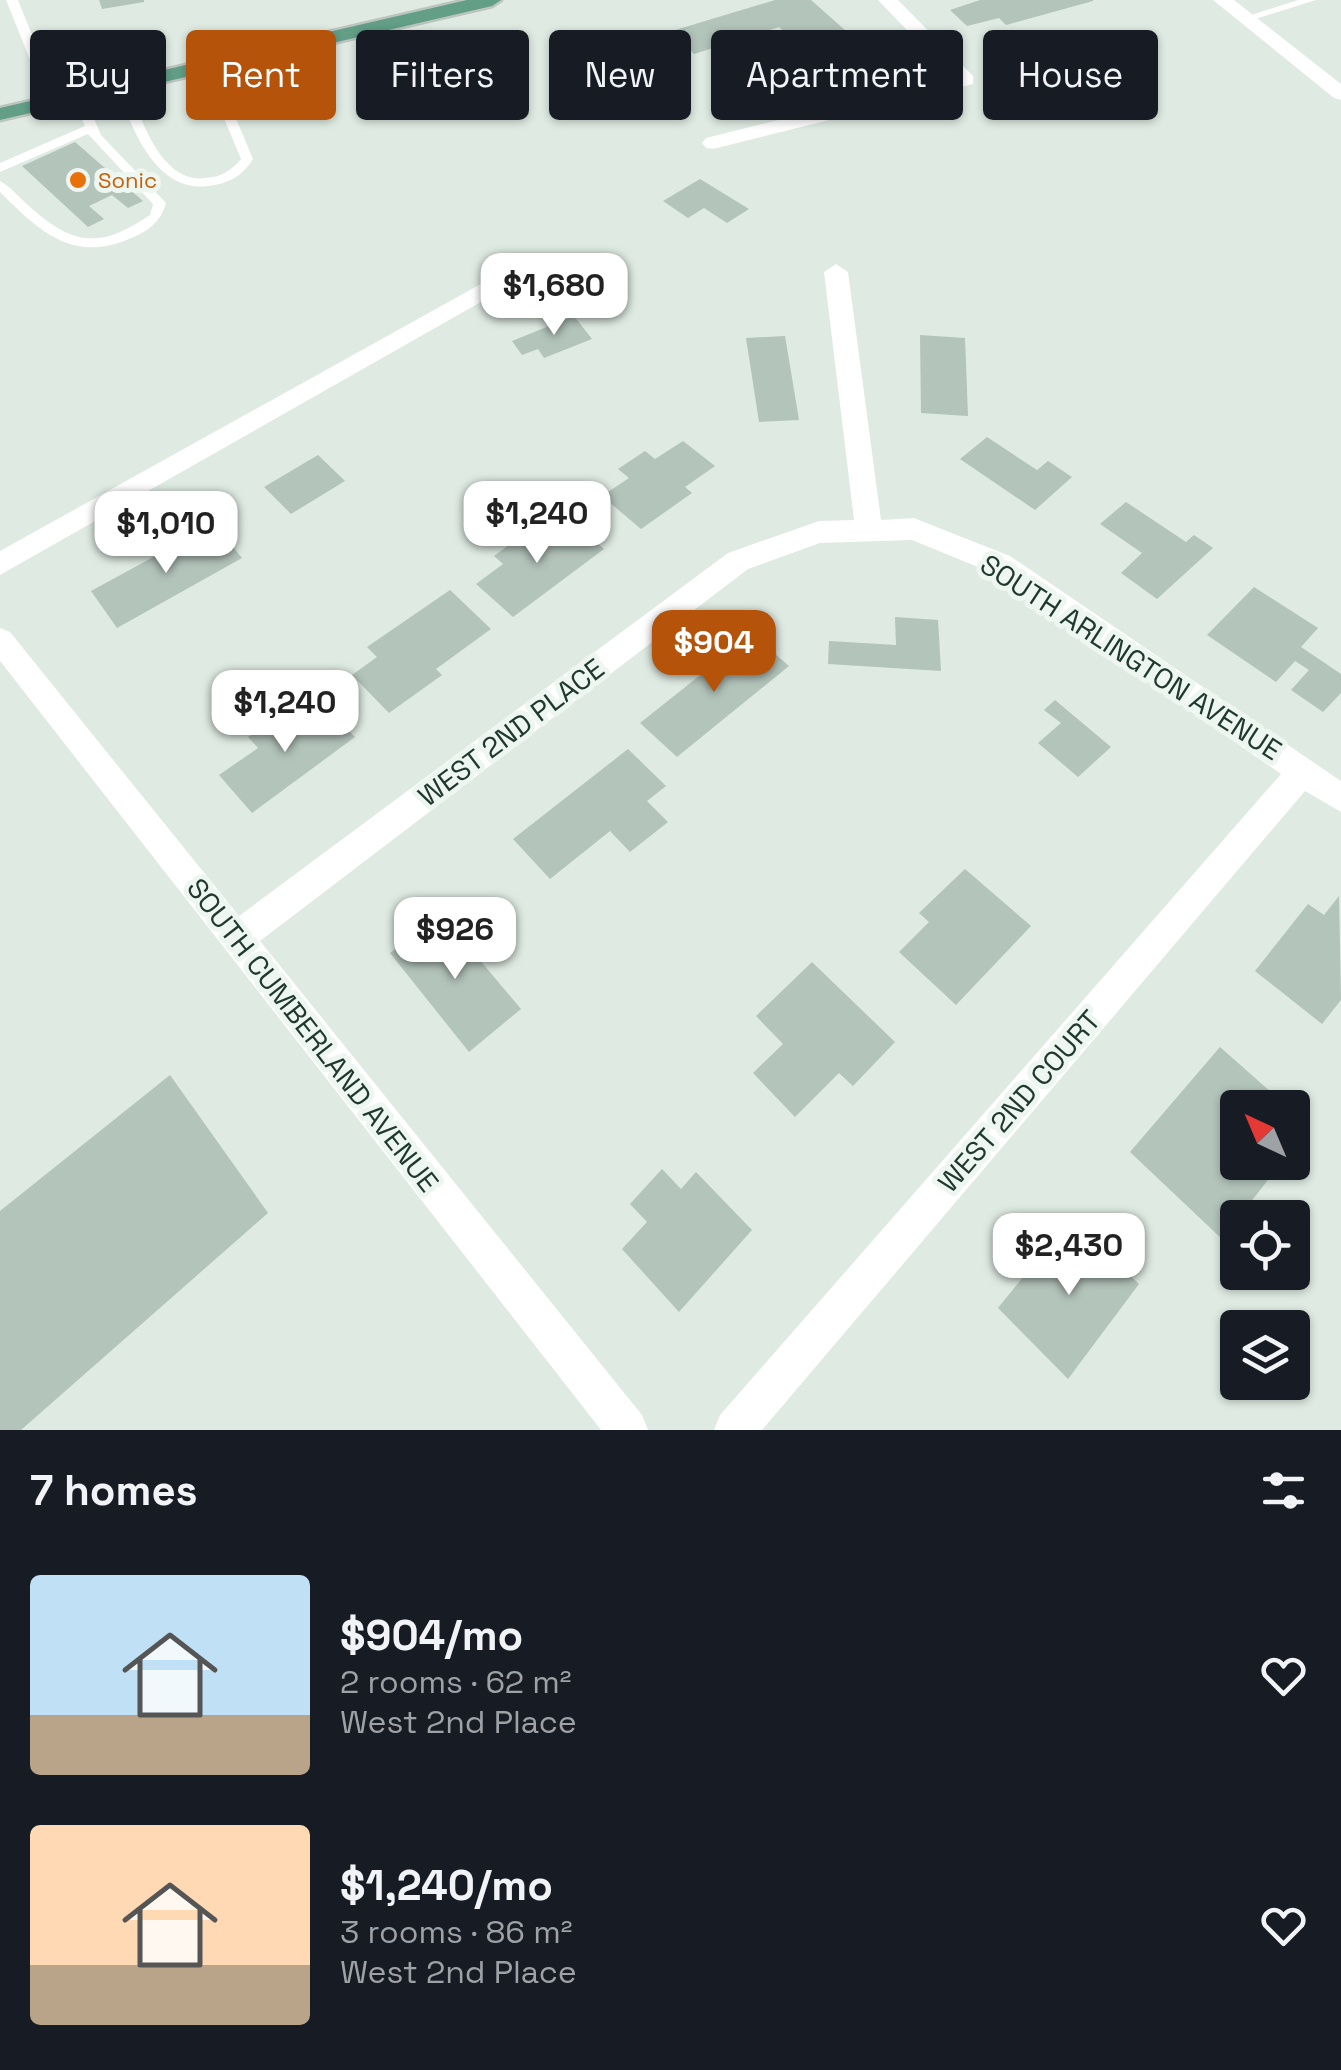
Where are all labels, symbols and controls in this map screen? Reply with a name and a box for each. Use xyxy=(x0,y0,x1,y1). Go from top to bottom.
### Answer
chip: Buy xyxy=(30,30,166,120)
chip: Rent xyxy=(186,30,336,120)
chip: Filters xyxy=(356,30,529,120)
chip: New xyxy=(549,30,691,120)
chip: Apartment xyxy=(711,30,963,120)
chip: House xyxy=(983,30,1158,120)
place label: Sonic xyxy=(98,166,157,194)
marker: Sonic xyxy=(67,169,89,191)
pin: $1,680 xyxy=(473,253,635,338)
text: $1,680 xyxy=(503,265,605,305)
pin: $1,240 xyxy=(456,481,618,566)
pin: $1,010 xyxy=(85,491,247,576)
text: $1,240 xyxy=(486,493,588,533)
text: $1,010 xyxy=(117,503,215,543)
street label: SOUTH ARLINGTON AVENUE xyxy=(974,546,1288,768)
pin: $904 xyxy=(655,610,773,695)
text: $904 xyxy=(674,622,754,662)
street label: WEST 2ND PLACE xyxy=(411,650,611,814)
pin: $1,240 xyxy=(204,670,366,755)
text: $1,240 xyxy=(234,682,336,722)
street label: SOUTH CUMBERLAND AVENUE xyxy=(179,871,447,1199)
pin: $926 xyxy=(396,897,514,982)
text: $926 xyxy=(416,909,494,949)
street label: WEST 2ND COURT xyxy=(930,1002,1108,1200)
north arrow xyxy=(1220,1090,1310,1180)
map controls xyxy=(1220,1090,1310,1400)
button: locate xyxy=(1220,1200,1310,1290)
pin: $2,430 xyxy=(988,1213,1150,1298)
text: $2,430 xyxy=(1015,1225,1123,1265)
button: layers xyxy=(1220,1310,1310,1400)
icon: filters xyxy=(1256,1463,1311,1518)
text: 7 homes xyxy=(30,1464,198,1517)
text: $904/mo xyxy=(340,1609,523,1662)
icon: home xyxy=(110,1615,230,1735)
icon: heart xyxy=(1256,1648,1311,1703)
text: 2 rooms · 62 m² xyxy=(340,1662,572,1702)
text: West 2nd Place xyxy=(340,1702,577,1742)
text: $1,240/mo xyxy=(340,1859,553,1912)
icon: home xyxy=(110,1865,230,1985)
icon: heart xyxy=(1256,1898,1311,1953)
text: 3 rooms · 86 m² xyxy=(340,1912,572,1952)
text: West 2nd Place xyxy=(340,1952,577,1992)

